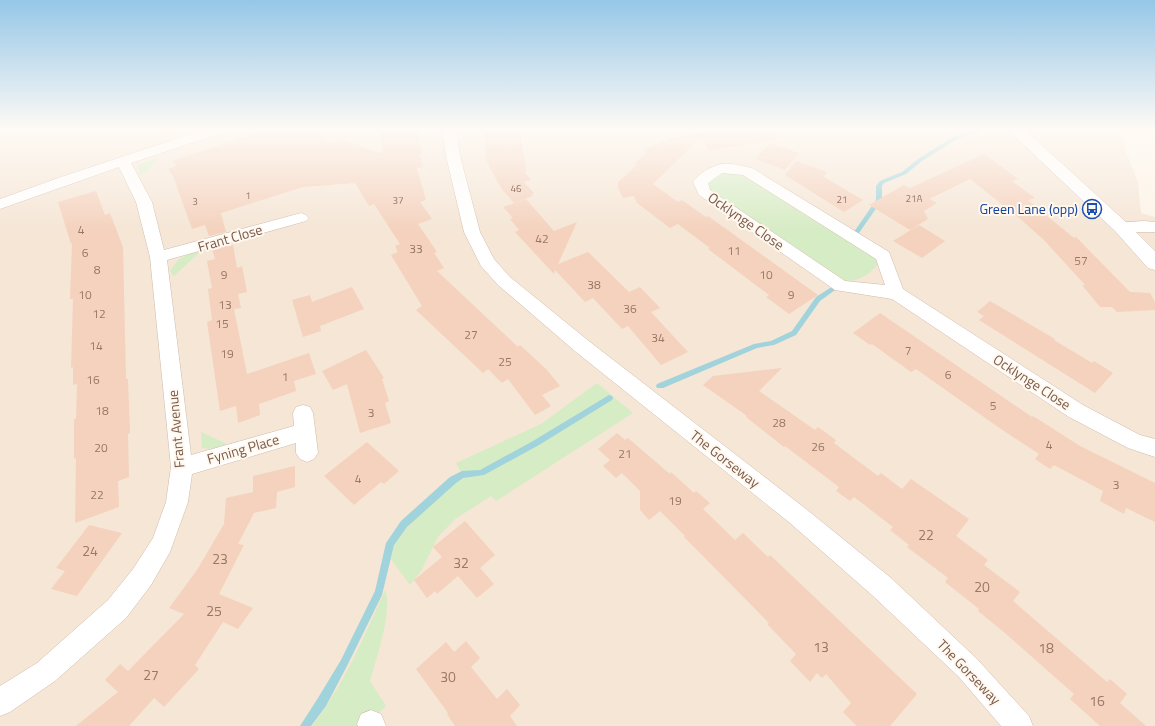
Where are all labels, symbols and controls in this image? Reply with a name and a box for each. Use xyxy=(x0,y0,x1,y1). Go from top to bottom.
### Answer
house number: 46 xyxy=(510,181,522,196)
street label: Ocklynge Close xyxy=(704,187,789,255)
house number: 1 xyxy=(245,188,251,203)
house number: 21A xyxy=(905,191,923,206)
house number: 21 xyxy=(836,192,848,207)
house number: 37 xyxy=(392,193,404,208)
house number: 3 xyxy=(192,194,198,209)
place label: Green Lane (opp) xyxy=(980,198,1078,219)
bus stop icon: Green Lane (opp) xyxy=(1081,198,1103,220)
street label: Frant Close xyxy=(195,218,265,257)
house number: 4 xyxy=(78,220,85,239)
house number: 42 xyxy=(535,229,549,248)
house number: 33 xyxy=(409,239,423,258)
house number: 11 xyxy=(727,241,741,260)
house number: 6 xyxy=(82,243,89,262)
house number: 57 xyxy=(1074,251,1088,270)
house number: 8 xyxy=(94,260,101,279)
house number: 9 xyxy=(221,265,228,284)
house number: 10 xyxy=(759,265,773,284)
house number: 38 xyxy=(587,275,601,294)
house number: 10 xyxy=(78,285,92,304)
house number: 9 xyxy=(788,285,795,304)
house number: 13 xyxy=(218,295,232,314)
house number: 36 xyxy=(623,299,637,318)
house number: 12 xyxy=(92,304,106,323)
house number: 15 xyxy=(215,314,229,333)
house number: 27 xyxy=(464,325,478,344)
house number: 34 xyxy=(651,328,665,347)
house number: 14 xyxy=(89,336,103,355)
house number: 7 xyxy=(905,341,911,360)
house number: 19 xyxy=(220,344,234,363)
street label: Ocklynge Close xyxy=(989,349,1075,415)
house number: 25 xyxy=(498,352,512,371)
house number: 6 xyxy=(945,365,952,384)
house number: 1 xyxy=(282,367,288,386)
house number: 16 xyxy=(86,370,100,389)
street label: Frant Avenue xyxy=(162,389,189,469)
house number: 5 xyxy=(990,396,997,415)
house number: 18 xyxy=(95,401,109,420)
house number: 3 xyxy=(368,403,374,422)
house number: 28 xyxy=(772,413,786,432)
street label: The Gorseway xyxy=(686,425,765,493)
street label: Fyning Place xyxy=(204,428,281,469)
house number: 4 xyxy=(1046,435,1053,454)
house number: 26 xyxy=(811,437,825,456)
house number: 20 xyxy=(94,438,108,457)
house number: 21 xyxy=(618,444,632,463)
house number: 4 xyxy=(355,469,362,488)
house number: 3 xyxy=(1113,475,1119,494)
house number: 22 xyxy=(90,485,104,504)
house number: 19 xyxy=(668,491,682,510)
house number: 22 xyxy=(918,524,934,545)
house number: 24 xyxy=(82,540,98,561)
house number: 23 xyxy=(212,548,228,569)
house number: 32 xyxy=(453,552,469,573)
house number: 20 xyxy=(974,576,990,597)
house number: 25 xyxy=(206,600,222,621)
street label: The Gorseway xyxy=(933,634,1006,709)
house number: 13 xyxy=(813,636,829,657)
house number: 18 xyxy=(1038,637,1054,658)
house number: 27 xyxy=(143,664,159,685)
house number: 30 xyxy=(440,666,456,687)
house number: 16 xyxy=(1089,690,1105,711)

